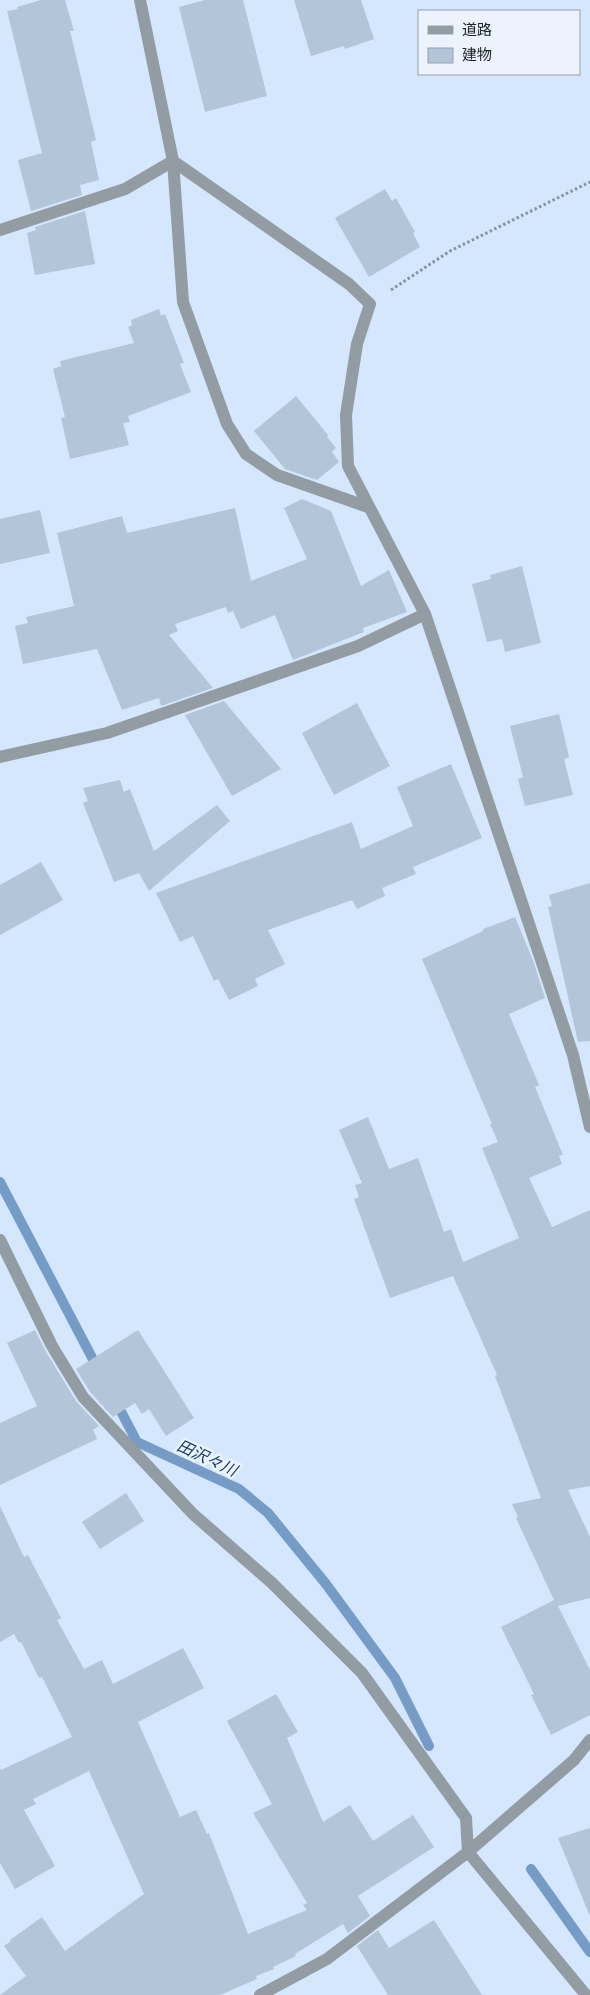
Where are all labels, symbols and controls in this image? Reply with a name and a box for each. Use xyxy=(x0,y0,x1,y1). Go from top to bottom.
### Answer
legend xyxy=(418,10,580,75)
text: 道路 xyxy=(462,21,492,39)
text: 建物 xyxy=(462,46,492,64)
water label: 田沢々川 xyxy=(174,1436,242,1481)

